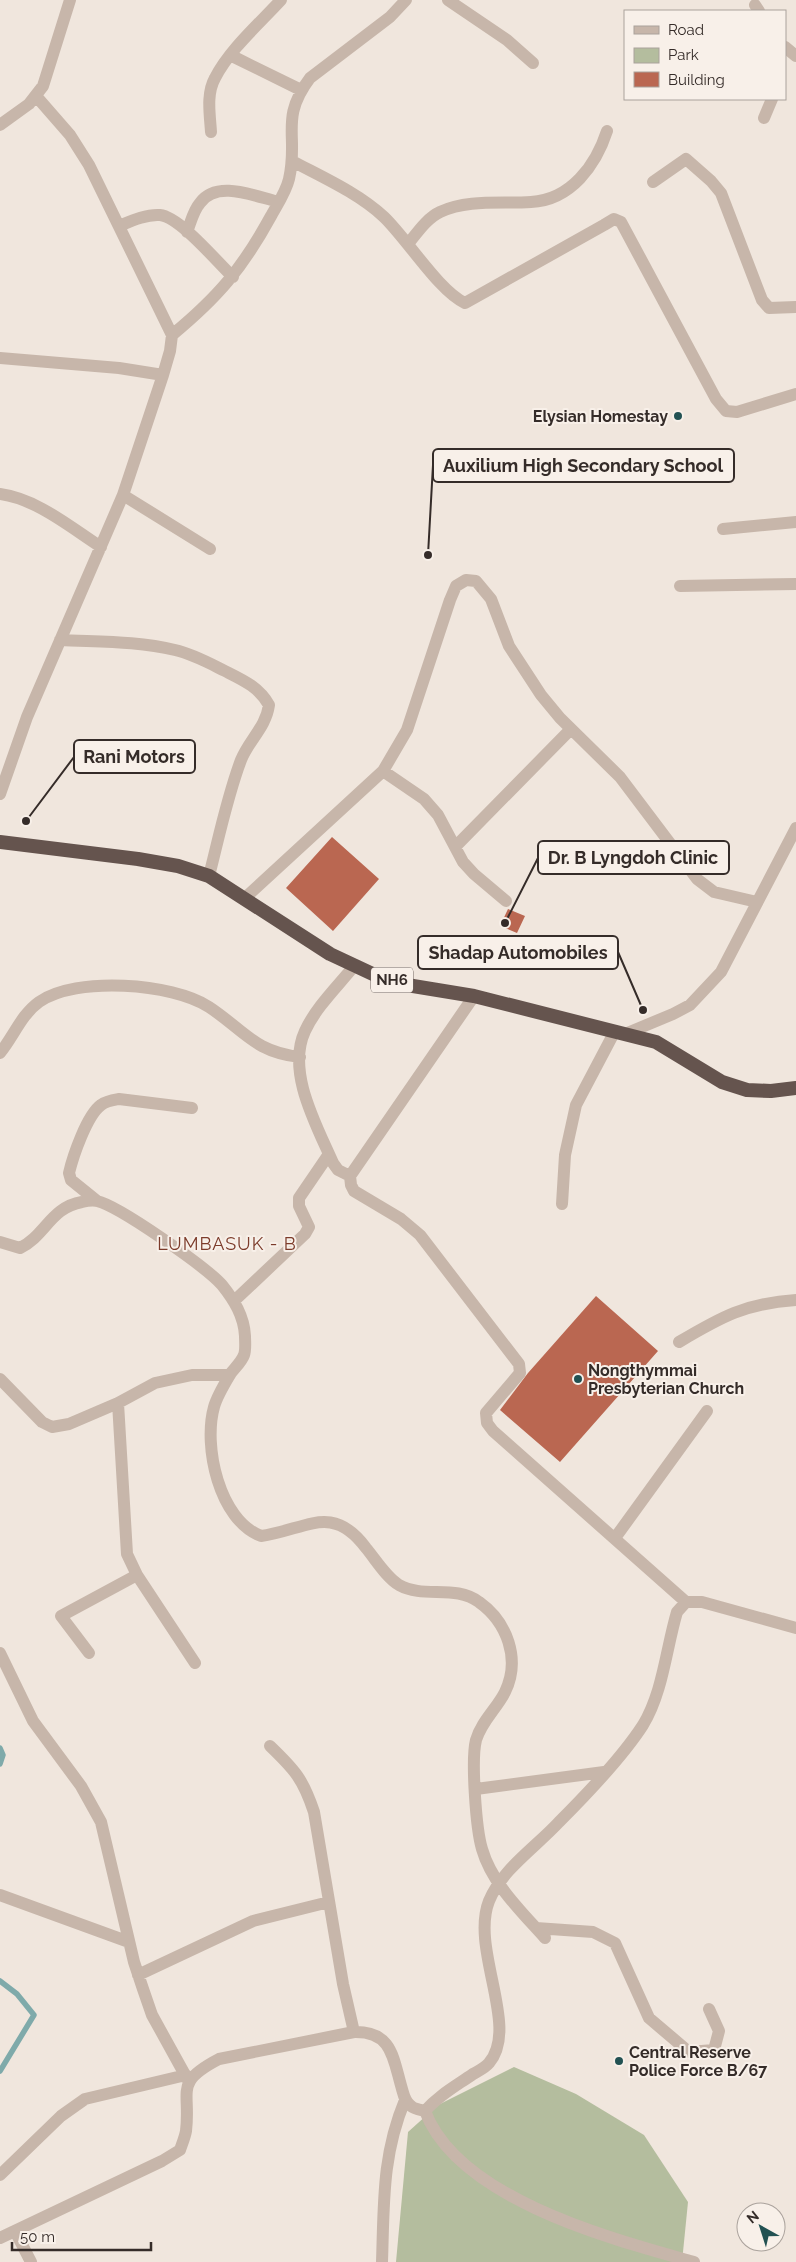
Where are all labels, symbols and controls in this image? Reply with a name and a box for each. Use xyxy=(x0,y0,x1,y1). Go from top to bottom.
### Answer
legend xyxy=(624,10,786,100)
text: Road xyxy=(668,21,704,39)
text: Park xyxy=(668,46,699,64)
text: Building xyxy=(668,71,725,89)
place label: Elysian Homestay xyxy=(533,407,668,426)
marker: Elysian Homestay xyxy=(672,410,684,422)
callout: Auxilium High Secondary School xyxy=(433,449,734,482)
text: Auxilium High Secondary School xyxy=(443,455,723,476)
callout: Rani Motors xyxy=(74,740,195,773)
text: Rani Motors xyxy=(83,746,185,767)
callout: Dr. B Lyngdoh Clinic xyxy=(538,841,729,874)
text: Dr. B Lyngdoh Clinic xyxy=(548,847,718,868)
callout: Shadap Automobiles xyxy=(418,936,618,969)
text: Shadap Automobiles xyxy=(428,942,608,963)
road number: NH6 xyxy=(371,968,413,992)
district label: LUMBASUK - B xyxy=(157,1233,297,1254)
place label: Nongthymmai Presbyterian Church xyxy=(588,1361,744,1398)
marker: Nongthymmai Presbyterian Church xyxy=(572,1373,584,1385)
place label: Central Reserve Police Force B/67 xyxy=(629,2043,767,2080)
marker: Central Reserve Police Force B/67 xyxy=(613,2055,625,2067)
north arrow xyxy=(736,2202,786,2252)
text: N xyxy=(744,2207,762,2226)
scale bar xyxy=(12,2220,151,2252)
text: 50 m xyxy=(20,2228,55,2246)

